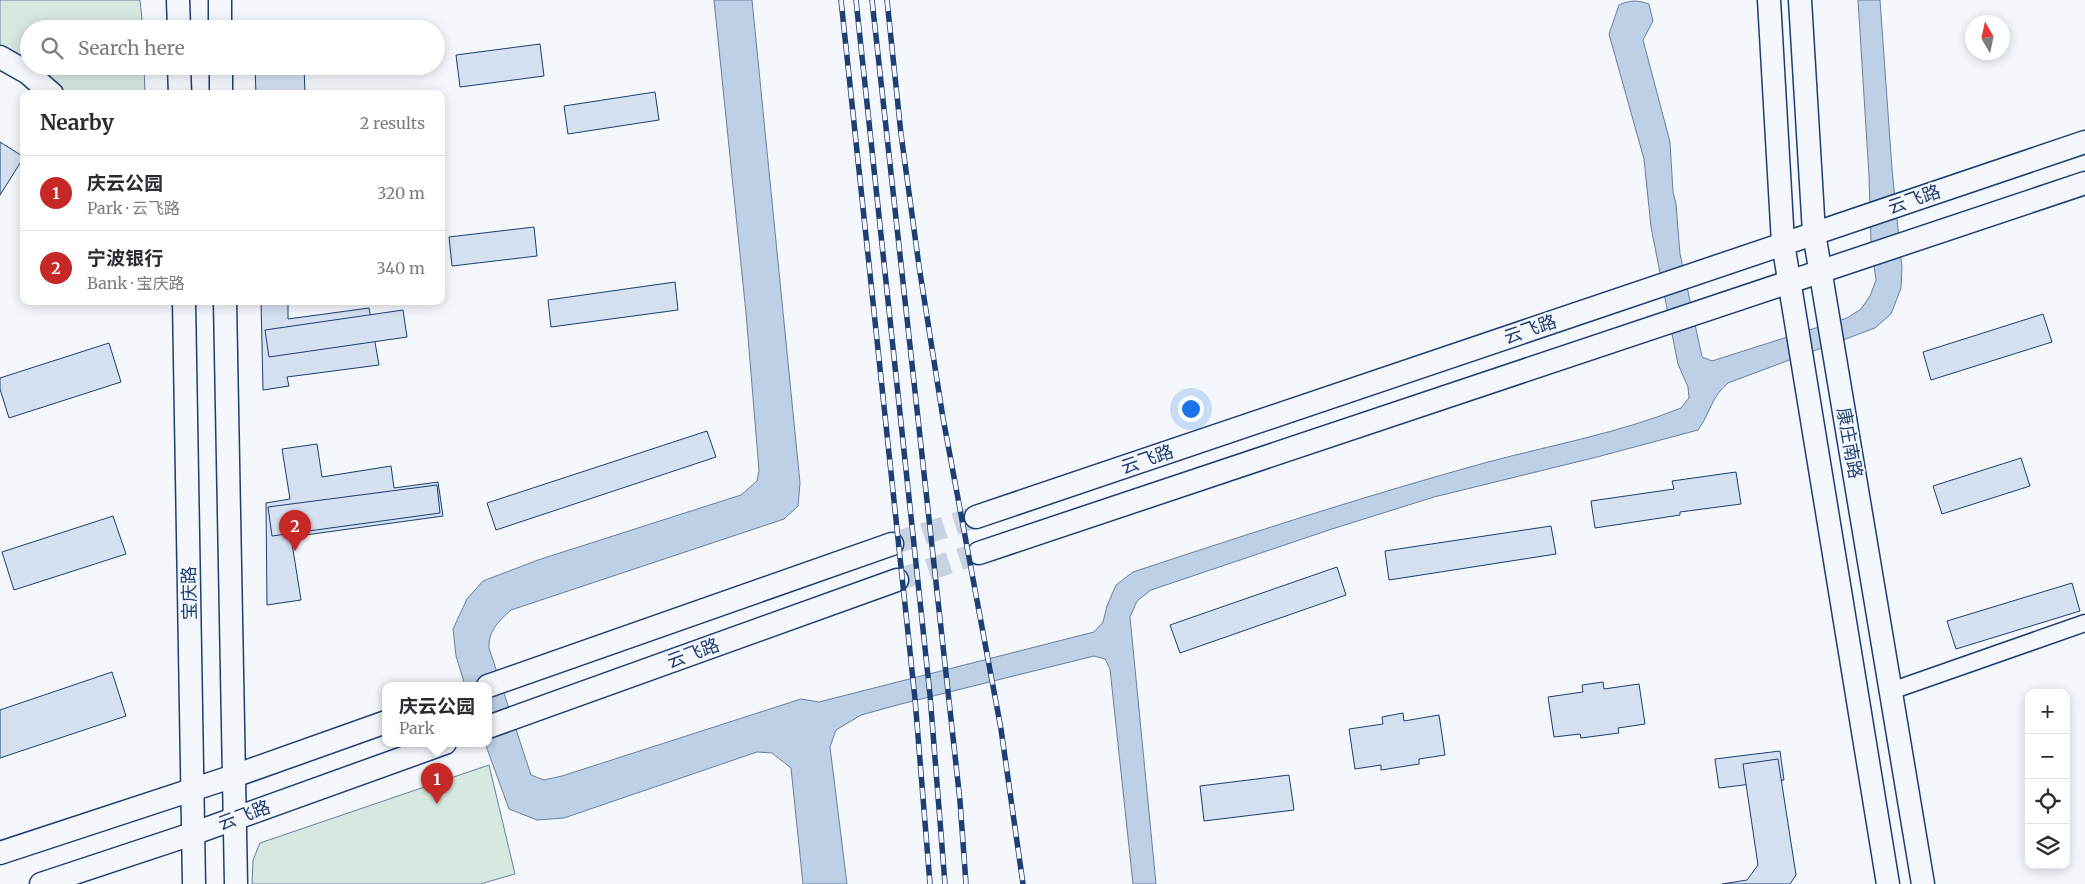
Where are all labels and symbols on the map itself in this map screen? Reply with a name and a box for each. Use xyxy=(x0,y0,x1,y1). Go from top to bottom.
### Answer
north arrow xyxy=(1965,15,2010,60)
street label: 云飞路 xyxy=(1885,179,1943,219)
street label: 云飞路 xyxy=(1501,309,1559,349)
your location xyxy=(1178,396,1204,422)
street label: 康庄南路 xyxy=(1832,406,1868,480)
street label: 云飞路 xyxy=(1118,439,1176,479)
pin: 2 xyxy=(279,510,311,551)
street label: 宝庆路 xyxy=(177,566,201,620)
street label: 云飞路 xyxy=(664,633,722,673)
pin: 1 xyxy=(421,763,453,804)
street label: 云飞路 xyxy=(215,795,273,835)

